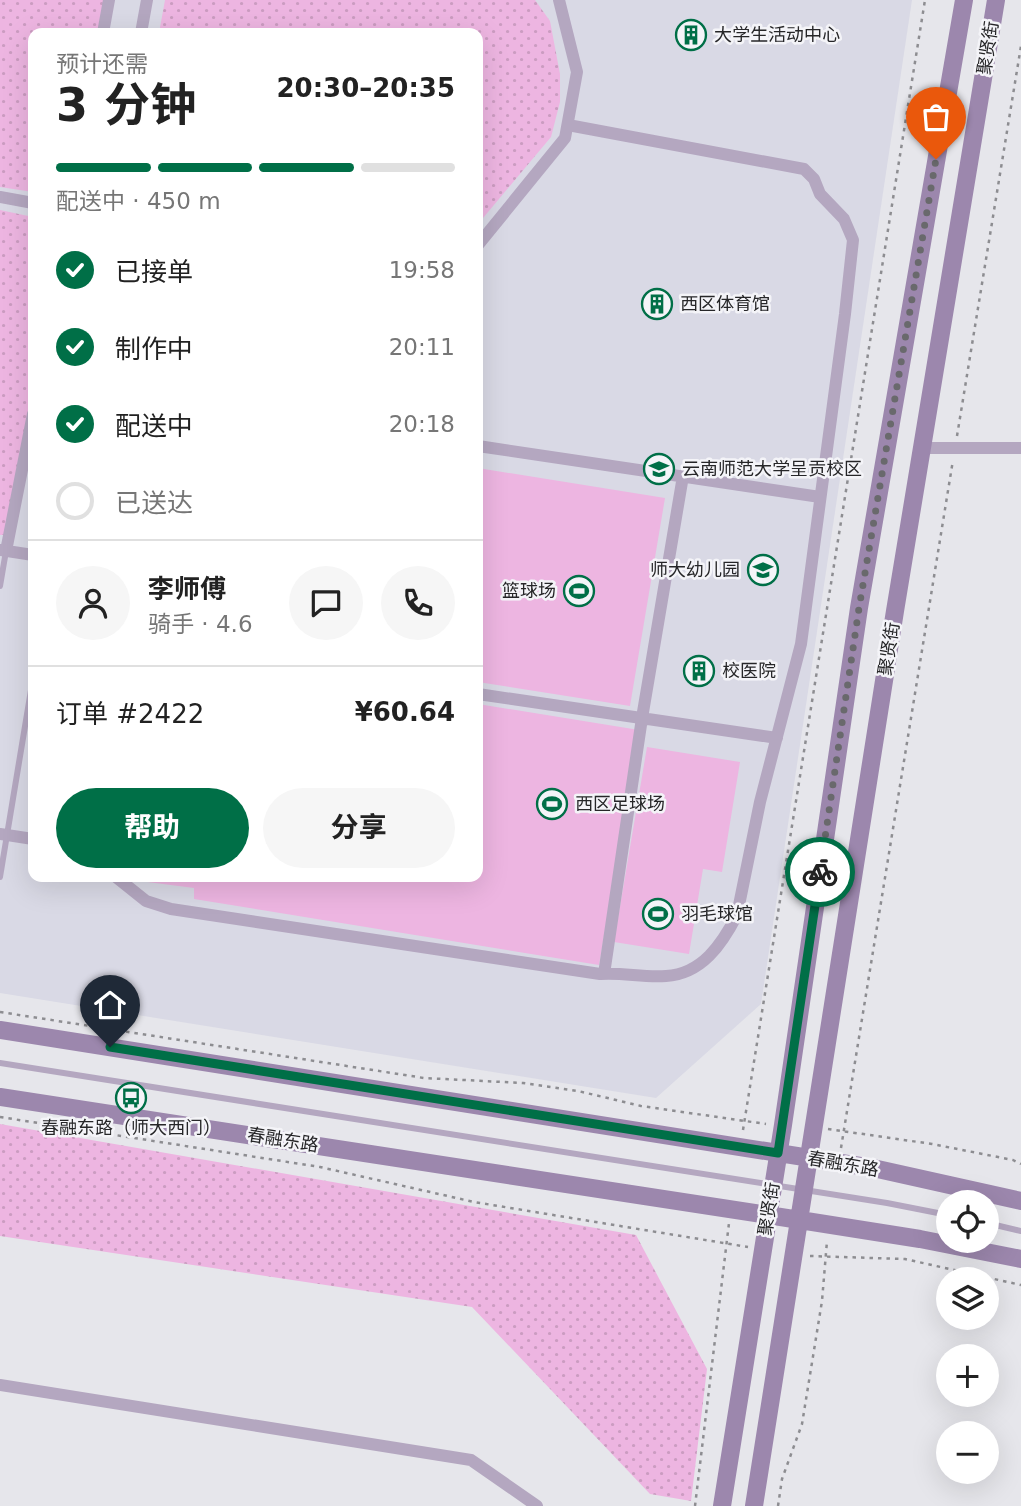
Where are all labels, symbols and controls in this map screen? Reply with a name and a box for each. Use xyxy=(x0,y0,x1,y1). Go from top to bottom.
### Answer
building icon: 大学生活动中心 xyxy=(674,18,708,52)
street label: 聚贤街 xyxy=(973,20,1002,76)
place label: 大学生活动中心 xyxy=(714,24,840,45)
text: 预计还需 xyxy=(56,51,148,77)
text: 20:30–20:35 xyxy=(276,73,455,103)
text: 3 分钟 xyxy=(56,78,196,132)
pin xyxy=(906,87,966,159)
icon: bag xyxy=(917,98,955,136)
text: 配送中 · 450 m xyxy=(56,188,221,214)
icon: check xyxy=(56,251,94,289)
text: 已接单 xyxy=(115,257,193,287)
text: 19:58 xyxy=(389,257,455,283)
building icon: 西区体育馆 xyxy=(640,287,674,321)
place label: 西区体育馆 xyxy=(680,293,770,314)
icon: check xyxy=(56,328,94,366)
text: 制作中 xyxy=(115,334,193,364)
text: 20:11 xyxy=(389,334,455,360)
icon: check xyxy=(56,405,94,443)
text: 配送中 xyxy=(115,411,193,441)
text: 20:18 xyxy=(389,411,455,437)
school or university icon: 云南师范大学呈贡校区 xyxy=(642,452,676,486)
place label: 云南师范大学呈贡校区 xyxy=(682,458,862,479)
text: 已送达 xyxy=(115,488,193,518)
school or university icon: 师大幼儿园 xyxy=(746,553,780,587)
place label: 师大幼儿园 xyxy=(650,559,740,580)
button: person xyxy=(56,566,130,640)
button: chat xyxy=(289,566,363,640)
button: phone xyxy=(381,566,455,640)
text: 李师傅 xyxy=(148,574,226,604)
sports icon: 篮球场 xyxy=(562,574,596,608)
place label: 篮球场 xyxy=(502,580,556,601)
text: 骑手 · 4.6 xyxy=(148,611,253,637)
street label: 聚贤街 xyxy=(874,621,903,677)
building icon: 校医院 xyxy=(682,654,716,688)
place label: 校医院 xyxy=(722,660,776,681)
text: ¥60.64 xyxy=(355,697,455,727)
text: 订单 #2422 xyxy=(56,699,204,729)
sports icon: 西区足球场 xyxy=(535,787,569,821)
button: 帮助 xyxy=(56,788,249,868)
button: 分享 xyxy=(263,788,455,868)
place label: 西区足球场 xyxy=(575,793,665,814)
courier xyxy=(785,837,855,907)
icon: bike xyxy=(801,853,839,891)
sports icon: 羽毛球馆 xyxy=(641,897,675,931)
place label: 羽毛球馆 xyxy=(681,903,753,924)
pin xyxy=(80,975,140,1047)
icon: home xyxy=(91,986,129,1024)
bus stop icon: 春融东路（师大西门） xyxy=(114,1081,148,1115)
place label: 春融东路（师大西门） xyxy=(41,1117,221,1138)
street label: 春融东路 xyxy=(246,1124,320,1156)
street label: 春融东路 xyxy=(806,1147,880,1180)
street label: 聚贤街 xyxy=(754,1181,783,1237)
map controls xyxy=(936,1190,999,1484)
button: locate xyxy=(936,1190,999,1253)
button: layers xyxy=(936,1267,999,1330)
button: + xyxy=(936,1344,999,1407)
button: − xyxy=(936,1421,999,1484)

